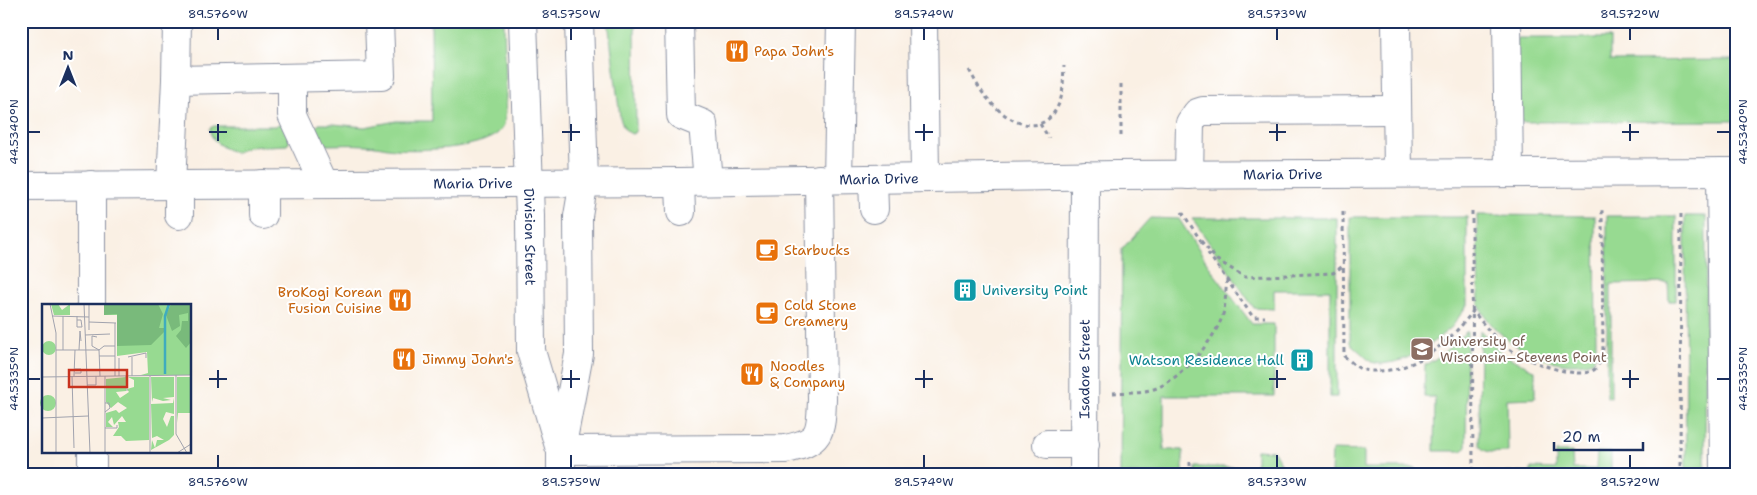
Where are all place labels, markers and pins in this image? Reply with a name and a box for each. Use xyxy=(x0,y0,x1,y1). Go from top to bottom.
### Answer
restaurant icon: Papa John's xyxy=(724,38,750,64)
place label: Papa John's xyxy=(754,42,834,60)
cafe icon: Starbucks xyxy=(754,237,780,263)
place label: Starbucks xyxy=(784,241,850,259)
building icon: University Point xyxy=(952,277,978,303)
place label: University Point xyxy=(982,281,1088,299)
place label: BroKogi Korean Fusion Cuisine xyxy=(278,283,382,317)
restaurant icon: BroKogi Korean Fusion Cuisine xyxy=(387,287,413,313)
place label: Cold Stone Creamery xyxy=(784,296,857,330)
cafe icon: Cold Stone Creamery xyxy=(754,300,780,326)
place label: University of Wisconsin–Stevens Point xyxy=(1440,332,1607,366)
school or university icon: University of Wisconsin–Stevens Point xyxy=(1409,336,1435,362)
restaurant icon: Jimmy John's xyxy=(391,346,417,372)
building icon: Watson Residence Hall xyxy=(1289,347,1315,373)
place label: Jimmy John's xyxy=(422,350,514,368)
place label: Watson Residence Hall xyxy=(1129,351,1285,369)
place label: Noodles & Company xyxy=(770,357,845,391)
restaurant icon: Noodles & Company xyxy=(739,361,765,387)

